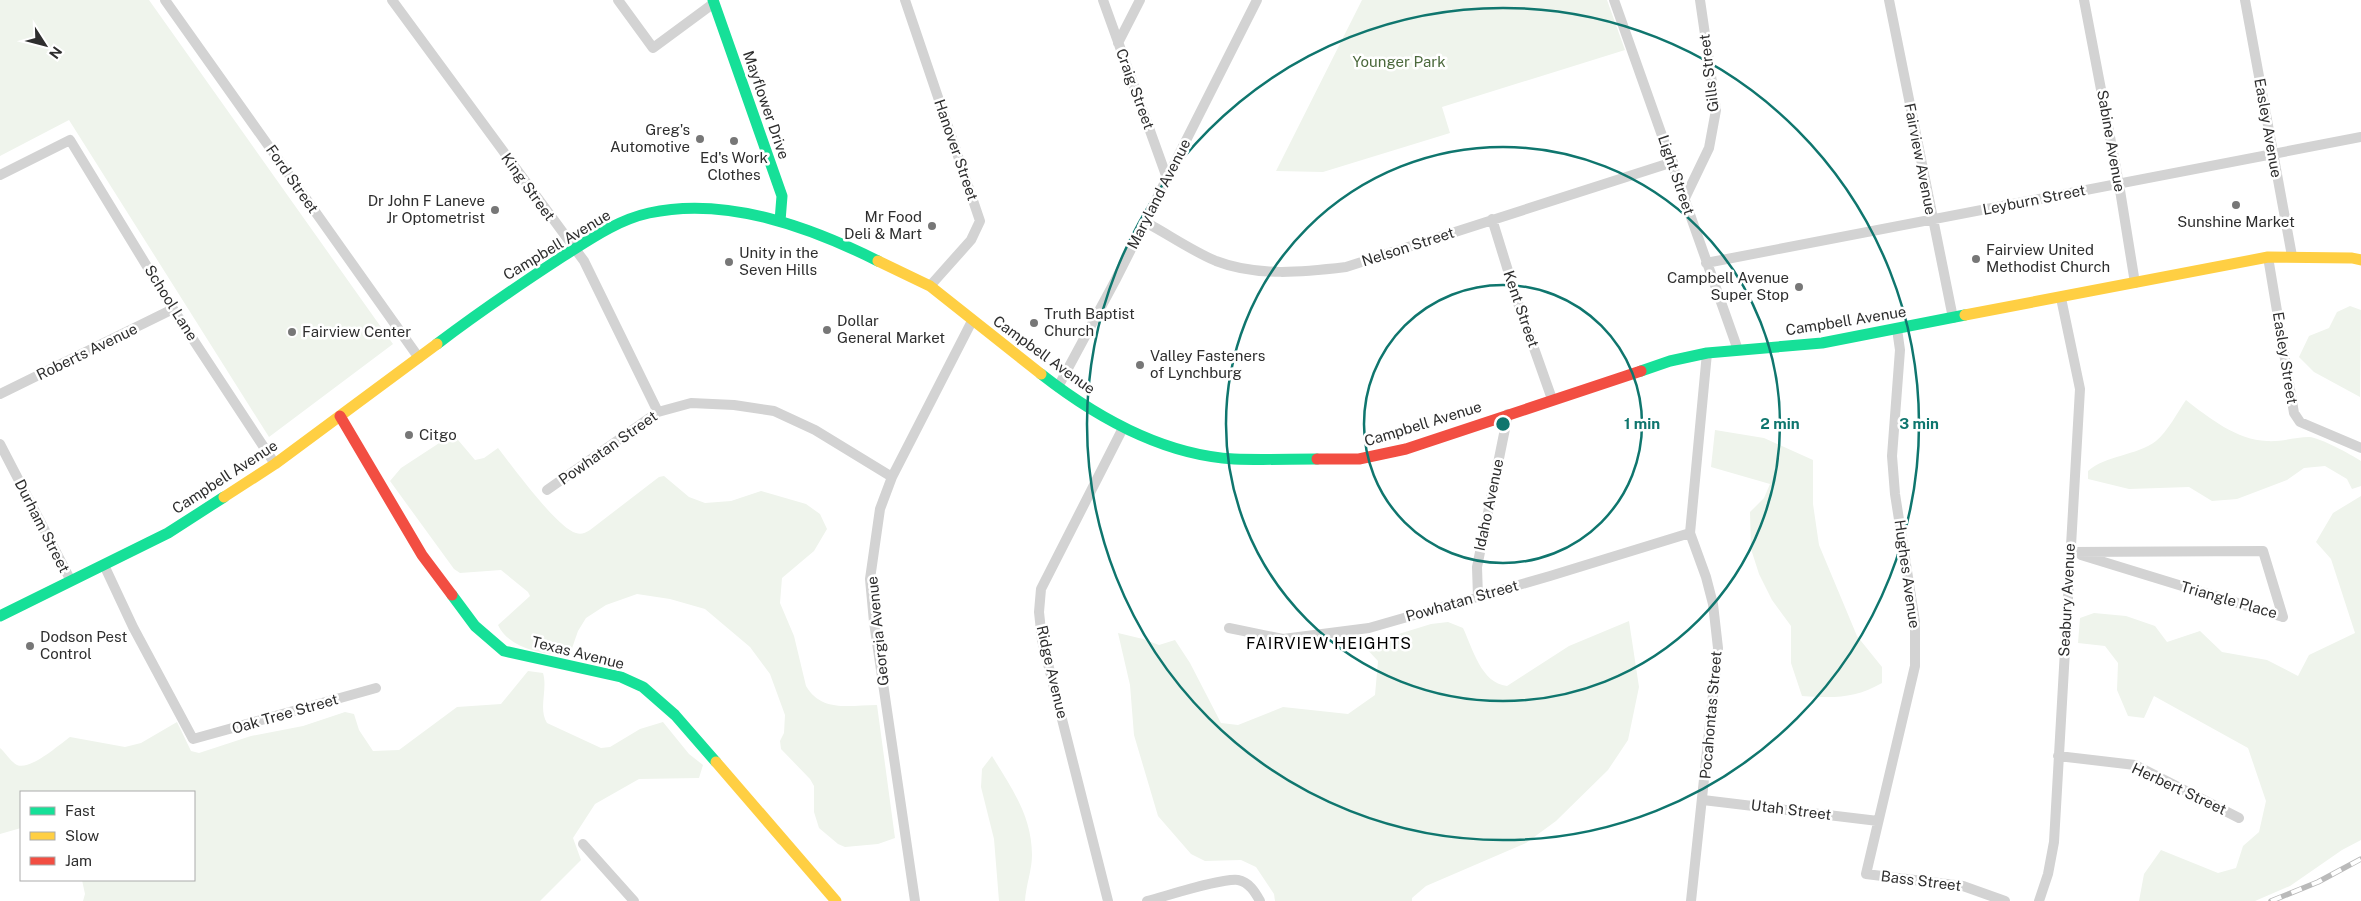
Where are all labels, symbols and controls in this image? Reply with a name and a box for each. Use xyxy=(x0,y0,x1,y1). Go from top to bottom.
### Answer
north arrow xyxy=(20,20,70,70)
street label: Gills Street xyxy=(1695,33,1722,113)
text: N xyxy=(46,44,65,62)
street label: Craig Street xyxy=(1113,46,1158,132)
street label: Mayflower Drive xyxy=(740,49,793,161)
park label: Younger Park xyxy=(1352,53,1446,70)
street label: Easley Avenue xyxy=(2251,77,2286,179)
street label: Sabine Avenue xyxy=(2094,89,2129,193)
street label: Hanover Street xyxy=(931,97,982,203)
street label: Fairview Avenue xyxy=(1901,102,1940,216)
place label: Greg's Automotive xyxy=(610,121,690,155)
marker: Greg's Automotive xyxy=(694,133,706,145)
street label: Light Street xyxy=(1655,133,1698,217)
marker: Ed's Work Clothes xyxy=(728,135,740,147)
street label: Maryland Avenue xyxy=(1123,136,1194,252)
street label: Ford Street xyxy=(263,141,322,216)
place label: Ed's Work Clothes xyxy=(700,149,768,183)
street label: King Street xyxy=(498,150,559,224)
street label: Leyburn Street xyxy=(1981,181,2087,218)
place label: Dr John F Laneve Jr Optometrist xyxy=(368,192,485,226)
marker: Sunshine Market xyxy=(2230,199,2242,211)
marker: Dr John F Laneve Jr Optometrist xyxy=(489,204,501,216)
street label: Campbell Avenue xyxy=(500,206,613,283)
place label: Mr Food Deli & Mart xyxy=(844,208,922,242)
place label: Sunshine Market xyxy=(2177,213,2295,230)
marker: Mr Food Deli & Mart xyxy=(926,220,938,232)
street label: Nelson Street xyxy=(1359,224,1456,269)
place label: Fairview United Methodist Church xyxy=(1986,241,2110,275)
place label: Unity in the Seven Hills xyxy=(739,244,818,278)
marker: Fairview United Methodist Church xyxy=(1970,253,1982,265)
marker: Unity in the Seven Hills xyxy=(723,256,735,268)
street label: School Lane xyxy=(141,262,201,344)
street label: Kent Street xyxy=(1500,268,1543,350)
place label: Campbell Avenue Super Stop xyxy=(1667,269,1789,303)
marker: Campbell Avenue Super Stop xyxy=(1793,281,1805,293)
street label: Campbell Avenue xyxy=(1784,303,1907,338)
place label: Truth Baptist Church xyxy=(1044,305,1135,339)
street label: Easley Street xyxy=(2270,311,2301,405)
place label: Dollar General Market xyxy=(837,312,945,346)
street label: Campbell Avenue xyxy=(990,312,1099,397)
marker: Truth Baptist Church xyxy=(1028,317,1040,329)
street label: Roberts Avenue xyxy=(34,320,140,383)
place label: Fairview Center xyxy=(302,323,411,340)
marker: Dollar General Market xyxy=(821,324,833,336)
marker: Fairview Center xyxy=(286,326,298,338)
place label: Valley Fasteners of Lynchburg xyxy=(1150,347,1265,381)
marker: Valley Fasteners of Lynchburg xyxy=(1134,359,1146,371)
street label: Campbell Avenue xyxy=(1362,398,1484,449)
street label: Powhatan Street xyxy=(555,407,660,488)
centre of rings xyxy=(1494,415,1512,433)
text: 1 min xyxy=(1624,415,1660,432)
text: 2 min xyxy=(1760,415,1800,432)
text: 3 min xyxy=(1899,415,1939,432)
place label: Citgo xyxy=(419,426,457,443)
marker: Citgo xyxy=(403,429,415,441)
street label: Campbell Avenue xyxy=(169,436,280,517)
street label: Idaho Avenue xyxy=(1470,457,1507,552)
street label: Durham Street xyxy=(12,476,73,575)
street label: Hughes Avenue xyxy=(1891,519,1924,629)
street label: Seabury Avenue xyxy=(2055,543,2078,657)
street label: Georgia Avenue xyxy=(863,575,892,687)
street label: Powhatan Street xyxy=(1404,576,1520,625)
street label: Triangle Place xyxy=(2179,578,2279,621)
street label: Ridge Avenue xyxy=(1033,624,1071,720)
place label: Dodson Pest Control xyxy=(40,628,127,662)
street label: Texas Avenue xyxy=(530,633,626,672)
district label: FAIRVIEW HEIGHTS xyxy=(1246,634,1412,653)
marker: Dodson Pest Control xyxy=(24,640,36,652)
street label: Pocahontas Street xyxy=(1696,650,1725,780)
street label: Oak Tree Street xyxy=(230,690,340,737)
street label: Herbert Street xyxy=(2129,759,2229,818)
legend xyxy=(20,791,195,881)
street label: Utah Street xyxy=(1750,796,1832,823)
text: Fast xyxy=(65,802,95,819)
text: Slow xyxy=(65,827,100,844)
text: Jam xyxy=(65,852,92,869)
street label: Bass Street xyxy=(1880,867,1962,894)

